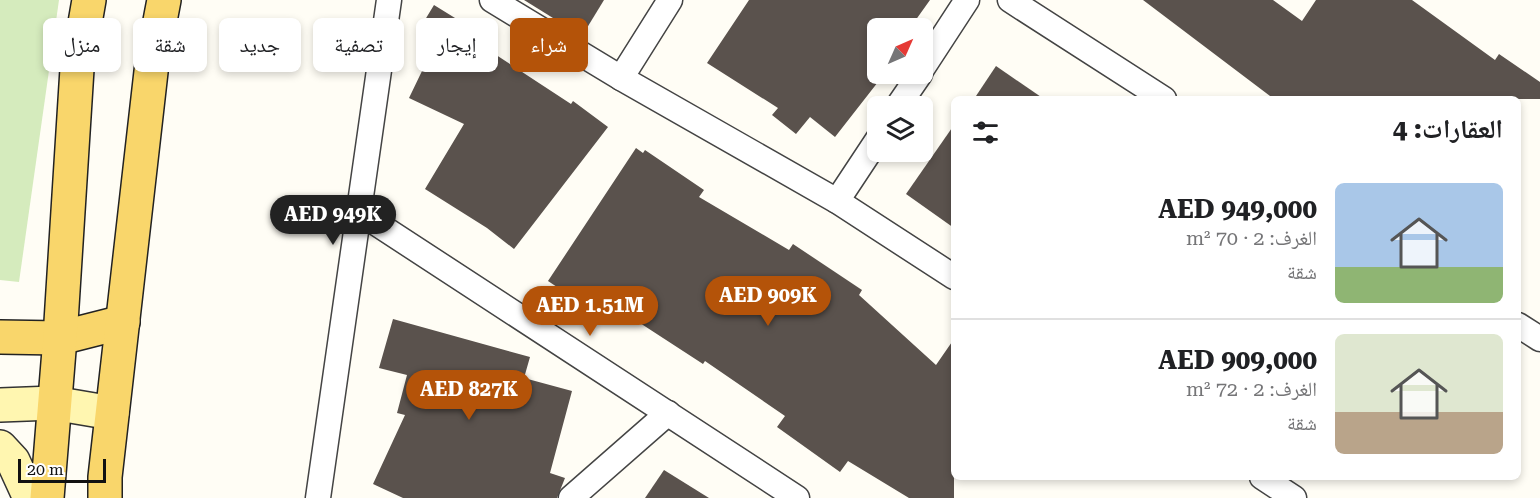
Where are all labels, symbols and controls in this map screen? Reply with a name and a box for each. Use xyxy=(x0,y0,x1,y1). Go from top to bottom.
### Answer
chip: منزل xyxy=(43,18,121,72)
chip: شقة xyxy=(133,18,207,72)
chip: جديد xyxy=(219,18,301,72)
chip: تصفية xyxy=(313,18,404,72)
chip: إيجار xyxy=(416,18,498,72)
chip: شراء xyxy=(510,18,588,72)
north arrow xyxy=(867,18,933,84)
map controls xyxy=(867,18,933,162)
button: layers xyxy=(867,96,933,162)
text: العقارات: 4 xyxy=(1393,114,1503,144)
icon: filters xyxy=(969,116,1002,149)
text: AED 949,000 xyxy=(1158,194,1317,224)
pin: AED 949K xyxy=(271,195,395,246)
text: AED 949K xyxy=(284,202,382,226)
icon: home xyxy=(1383,207,1455,279)
text: الغرف: 2 · 70 m² xyxy=(1186,226,1317,250)
text: شقة xyxy=(1287,260,1317,284)
pin: AED 909K xyxy=(706,276,830,327)
text: AED 909K xyxy=(719,283,817,307)
pin: AED 1.51M xyxy=(521,286,659,337)
text: AED 1.51M xyxy=(536,293,644,317)
text: AED 909,000 xyxy=(1158,345,1317,375)
icon: home xyxy=(1383,358,1455,430)
pin: AED 827K xyxy=(407,370,531,421)
text: AED 827K xyxy=(420,377,518,401)
text: الغرف: 2 · 72 m² xyxy=(1186,377,1317,401)
text: شقة xyxy=(1287,411,1317,435)
scale bar xyxy=(18,456,106,484)
text: 20 m xyxy=(27,460,64,479)

